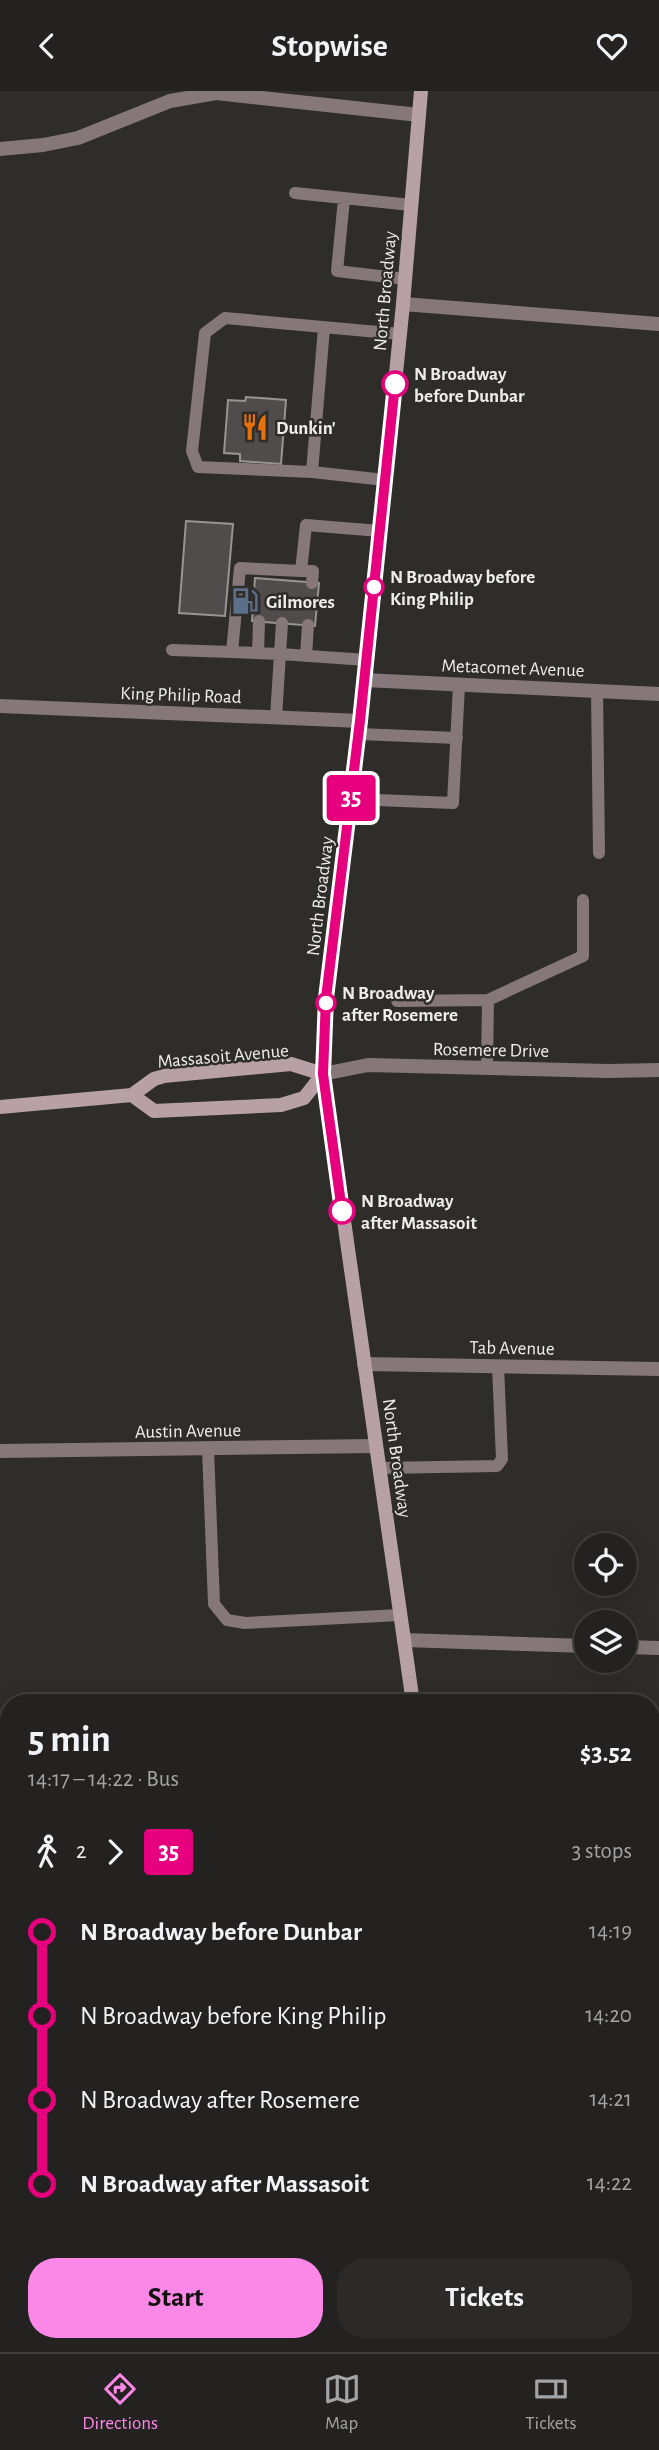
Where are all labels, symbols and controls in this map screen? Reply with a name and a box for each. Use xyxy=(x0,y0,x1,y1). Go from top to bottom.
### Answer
icon: back xyxy=(28,27,66,65)
icon: heart xyxy=(593,27,631,65)
text: Stopwise xyxy=(271,30,388,62)
street label: North Broadway xyxy=(371,230,400,352)
place label: N Broadway before Dunbar xyxy=(414,365,525,406)
marker: N Broadway before Dunbar xyxy=(382,371,408,397)
restaurant icon: Dunkin' xyxy=(240,412,270,442)
place label: Dunkin' xyxy=(276,419,336,438)
place label: N Broadway before King Philip xyxy=(390,568,535,609)
marker: N Broadway before King Philip xyxy=(364,577,384,597)
fuel station icon: Gilmores xyxy=(230,586,260,616)
place label: Gilmores xyxy=(266,593,335,612)
street label: Metacomet Avenue xyxy=(441,657,585,680)
street label: King Philip Road xyxy=(120,684,242,707)
line badge: 35 xyxy=(320,775,382,821)
text: 35 xyxy=(341,786,361,810)
street label: North Broadway xyxy=(304,835,337,957)
place label: N Broadway after Rosemere xyxy=(342,984,458,1025)
marker: N Broadway after Rosemere xyxy=(316,993,336,1013)
street label: Rosemere Drive xyxy=(433,1040,549,1061)
street label: Massasoit Avenue xyxy=(157,1041,290,1072)
place label: N Broadway after Massasoit xyxy=(361,1192,477,1233)
marker: N Broadway after Massasoit xyxy=(329,1198,355,1224)
street label: Tab Avenue xyxy=(469,1338,555,1359)
street label: North Broadway xyxy=(379,1397,414,1519)
street label: Austin Avenue xyxy=(135,1421,241,1442)
map controls xyxy=(574,1533,637,1673)
button: locate xyxy=(574,1533,637,1596)
button: layers xyxy=(574,1610,637,1673)
text: 5 min xyxy=(28,1721,111,1759)
text: $3.52 xyxy=(580,1740,632,1766)
text: 14:17 – 14:22 · Bus xyxy=(28,1768,179,1791)
icon: walk xyxy=(28,1833,66,1871)
icon: forward xyxy=(96,1833,134,1871)
text: 2 xyxy=(76,1840,86,1863)
text: 35 xyxy=(158,1840,179,1864)
text: 3 stops xyxy=(572,1840,632,1863)
text: N Broadway before Dunbar xyxy=(80,1919,362,1945)
text: 14:19 xyxy=(589,1920,632,1943)
text: N Broadway before King Philip xyxy=(80,2003,387,2029)
text: 14:20 xyxy=(585,2004,632,2027)
text: N Broadway after Rosemere xyxy=(80,2087,360,2113)
text: 14:21 xyxy=(589,2088,632,2111)
text: N Broadway after Massasoit xyxy=(80,2171,369,2197)
text: 14:22 xyxy=(587,2172,632,2195)
button: Start xyxy=(28,2258,323,2338)
button: Tickets xyxy=(337,2258,632,2338)
tab: Directions xyxy=(82,2370,158,2435)
tab: Map xyxy=(323,2370,361,2435)
tab: Tickets xyxy=(525,2370,577,2435)

